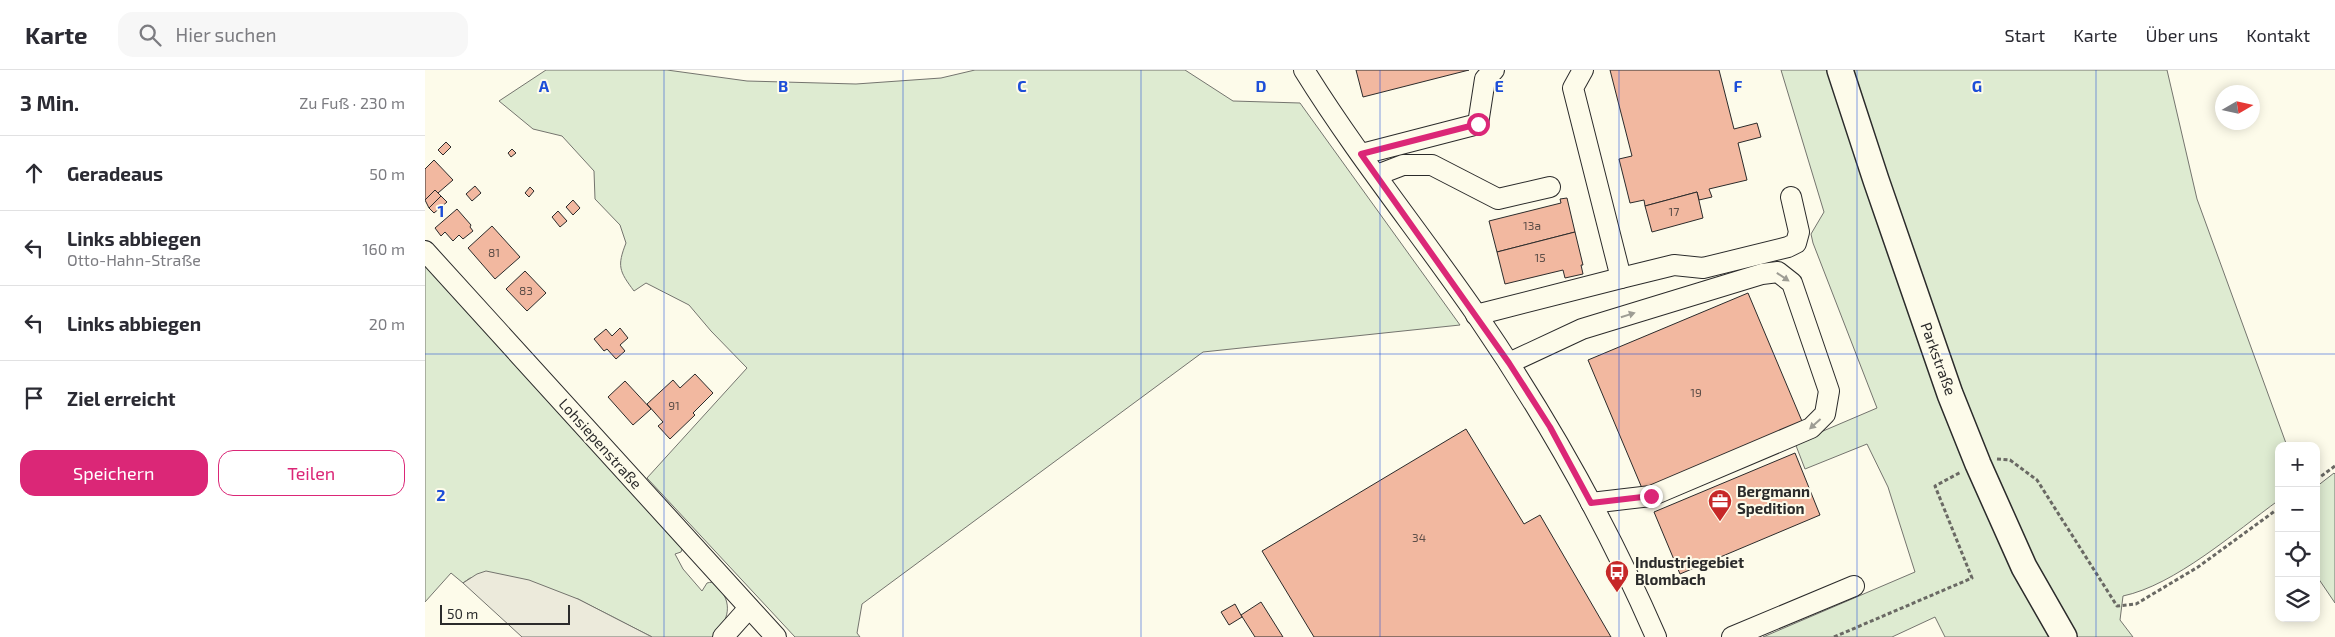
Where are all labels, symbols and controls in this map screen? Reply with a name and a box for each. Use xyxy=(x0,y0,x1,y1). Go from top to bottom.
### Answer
search box xyxy=(118,12,468,57)
text: Karte xyxy=(25,20,88,49)
icon: search xyxy=(136,21,164,49)
text: Hier suchen xyxy=(176,23,277,46)
text: Start xyxy=(2004,24,2045,46)
text: Karte xyxy=(2073,24,2118,46)
text: Über uns xyxy=(2146,24,2218,46)
text: Kontakt xyxy=(2246,24,2310,46)
text: A xyxy=(539,76,550,95)
text: B xyxy=(778,76,788,95)
text: C xyxy=(1017,76,1027,95)
text: D xyxy=(1256,76,1267,95)
text: E xyxy=(1494,76,1504,95)
text: F xyxy=(1734,76,1743,95)
text: G xyxy=(1972,76,1982,95)
north arrow xyxy=(2215,85,2260,130)
text: 3 Min. xyxy=(20,90,79,115)
text: Zu Fuß · 230 m xyxy=(299,93,405,112)
route start xyxy=(1467,113,1490,136)
icon: ahead xyxy=(20,159,48,187)
text: Geradeaus xyxy=(67,162,163,185)
text: 50 m xyxy=(369,164,405,183)
text: 1 xyxy=(438,201,444,220)
house number: 17 xyxy=(1669,204,1679,218)
house number: 13a xyxy=(1523,218,1541,232)
text: Links abbiegen xyxy=(67,227,201,250)
icon: left xyxy=(20,234,48,262)
text: 160 m xyxy=(362,239,405,258)
house number: 81 xyxy=(488,245,500,259)
text: Otto-Hahn-Straße xyxy=(67,250,201,269)
house number: 15 xyxy=(1534,250,1546,264)
one-way arrow xyxy=(1776,272,1790,282)
house number: 83 xyxy=(519,283,533,297)
icon: left xyxy=(20,309,48,337)
one-way arrow xyxy=(1621,310,1636,318)
text: Links abbiegen xyxy=(67,312,201,335)
text: 20 m xyxy=(369,314,405,333)
street label: Parkstraße xyxy=(1917,320,1960,398)
icon: arrive xyxy=(20,384,48,412)
house number: 19 xyxy=(1690,385,1702,399)
text: Ziel erreicht xyxy=(67,387,176,410)
street label: Lohsiepenstraße xyxy=(555,394,646,492)
house number: 91 xyxy=(668,398,680,412)
one-way arrow xyxy=(1810,418,1822,430)
map controls xyxy=(2275,442,2320,622)
button: + xyxy=(2275,442,2320,487)
button: Speichern xyxy=(20,450,208,496)
button: Teilen xyxy=(218,450,405,496)
place label: Bergmann Spedition xyxy=(1737,482,1810,517)
text: 2 xyxy=(436,485,446,504)
route end xyxy=(1640,485,1663,508)
button: − xyxy=(2275,487,2320,532)
office icon: Bergmann Spedition xyxy=(1707,488,1733,522)
house number: 34 xyxy=(1412,530,1426,544)
button: locate xyxy=(2275,532,2320,577)
place label: Industriegebiet Blombach xyxy=(1635,553,1744,588)
bus stop icon: Industriegebiet Blombach xyxy=(1604,559,1630,593)
button: layers xyxy=(2275,577,2320,622)
scale bar xyxy=(440,602,570,625)
text: 50 m xyxy=(447,605,478,622)

